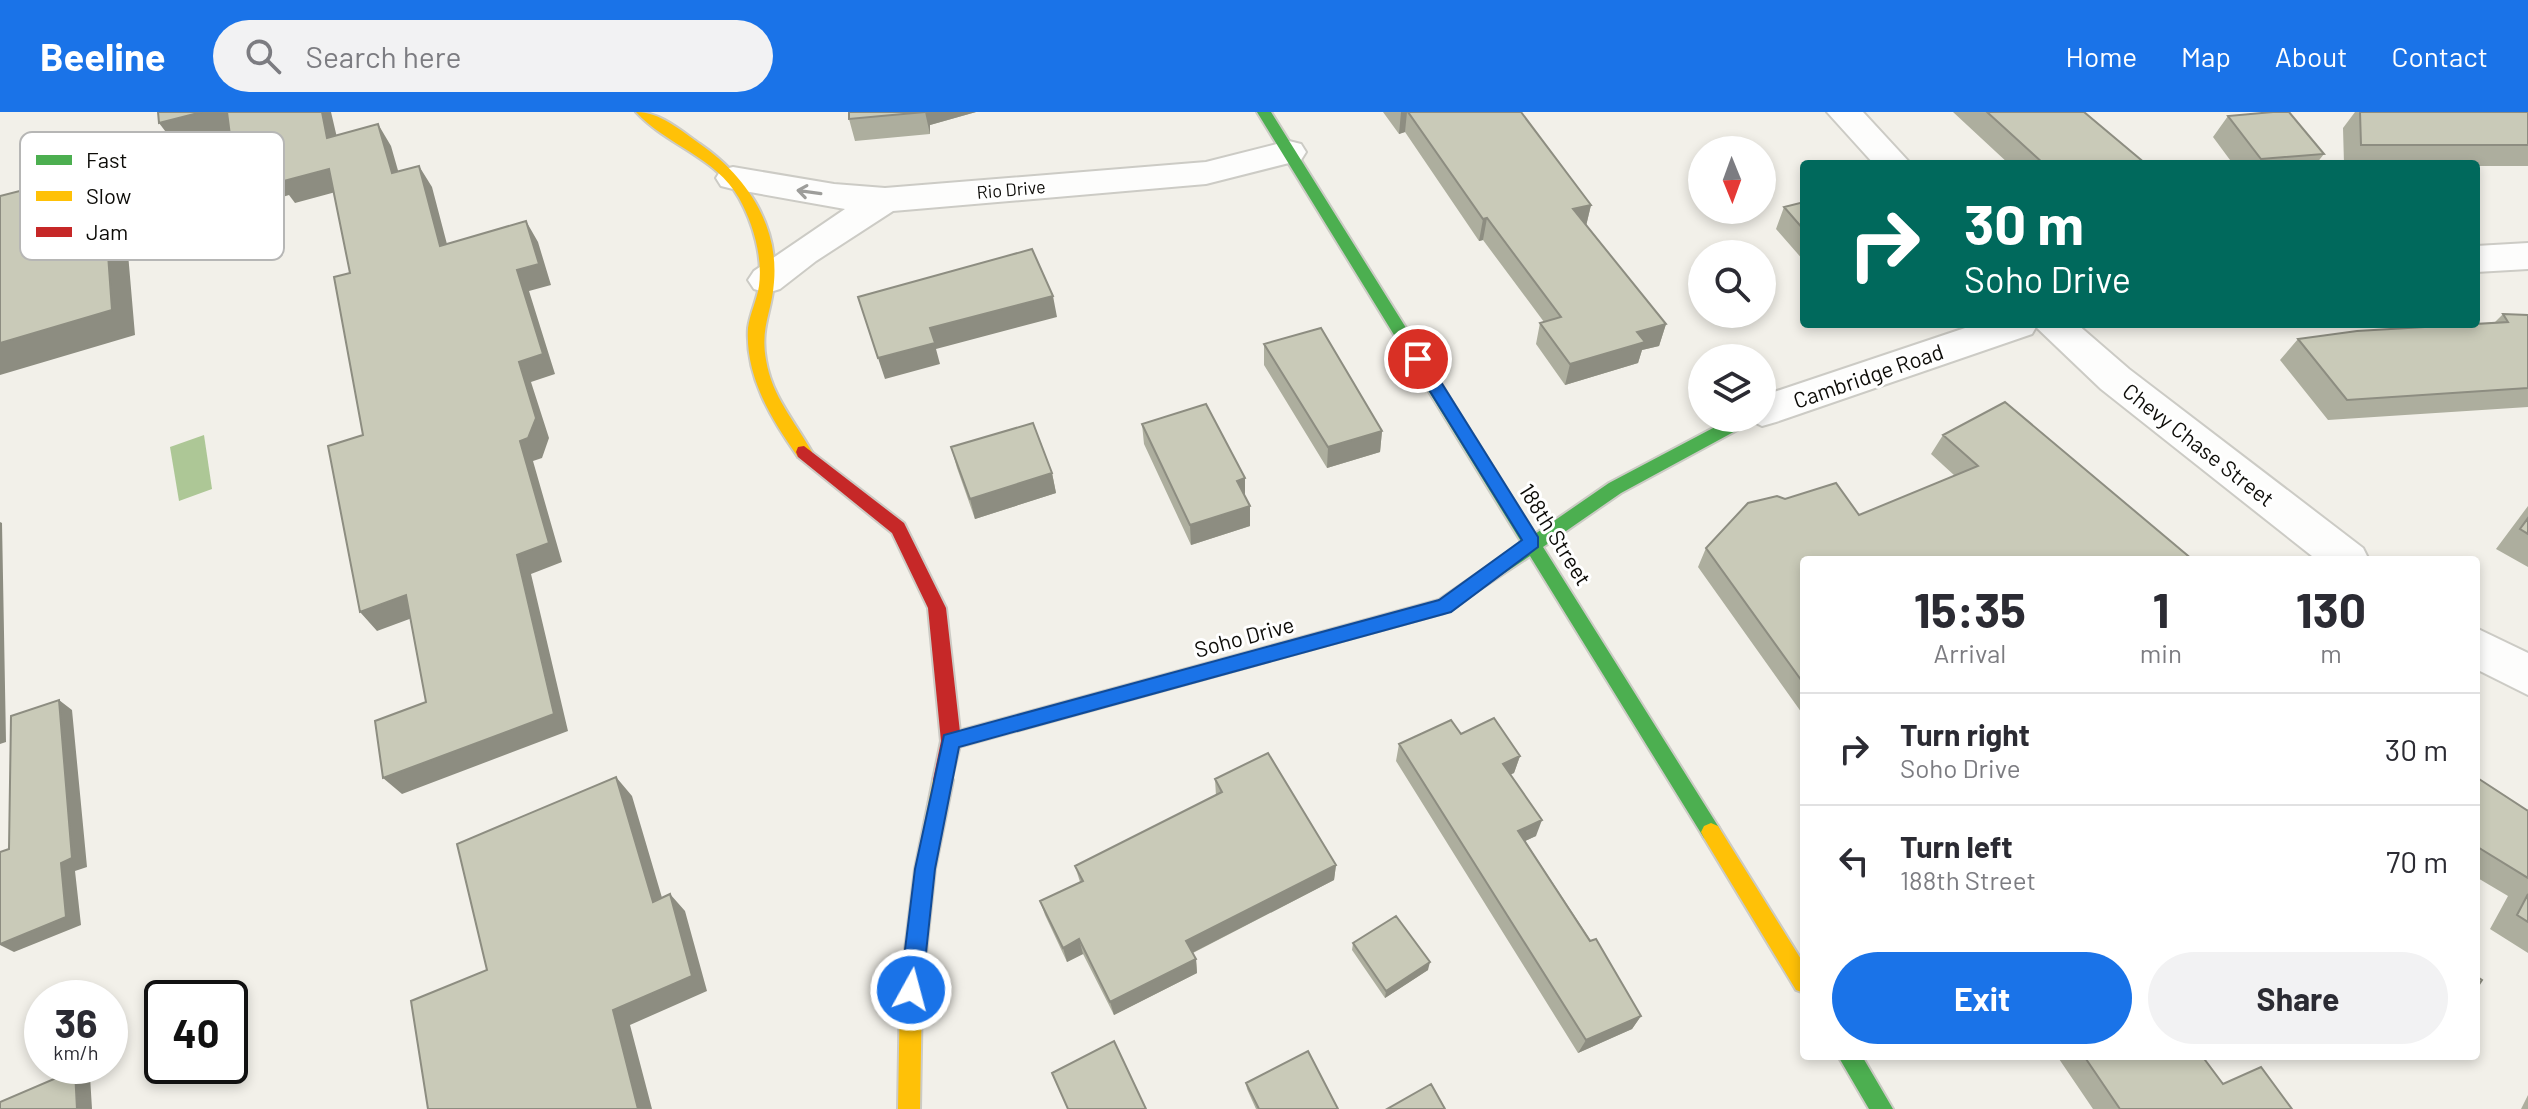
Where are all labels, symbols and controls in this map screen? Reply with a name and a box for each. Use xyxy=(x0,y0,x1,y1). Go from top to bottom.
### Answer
search box xyxy=(213,20,773,92)
text: Beeline xyxy=(40,33,165,79)
icon: search xyxy=(241,34,285,78)
text: Search here xyxy=(305,38,461,74)
text: Home xyxy=(2066,39,2137,73)
text: Map xyxy=(2181,39,2231,73)
text: About xyxy=(2275,39,2347,73)
text: Contact xyxy=(2391,39,2488,73)
legend xyxy=(20,132,284,260)
north arrow xyxy=(1688,136,1776,224)
map controls xyxy=(1688,136,1776,432)
text: Fast xyxy=(86,146,128,172)
street label: Rio Drive xyxy=(976,175,1046,203)
text: Slow xyxy=(86,182,131,208)
one-way arrow xyxy=(796,184,822,199)
text: 30 m xyxy=(1964,189,2084,256)
icon: right xyxy=(1832,192,1936,296)
text: Jam xyxy=(86,218,128,244)
button: search xyxy=(1688,240,1776,328)
text: Soho Drive xyxy=(1964,257,2131,300)
pin xyxy=(1384,325,1452,393)
icon: arrive xyxy=(1396,337,1440,381)
street label: Cambridge Road xyxy=(1790,337,1946,413)
button: layers xyxy=(1688,344,1776,432)
street label: Chevy Chase Street xyxy=(2118,377,2280,511)
street label: 188th Street xyxy=(1515,478,1597,590)
text: 15:35 xyxy=(1914,580,2026,638)
text: 1 xyxy=(2152,580,2169,638)
text: 130 xyxy=(2296,580,2366,638)
street label: Soho Drive xyxy=(1191,610,1297,662)
text: Arrival xyxy=(1934,637,2006,668)
text: min xyxy=(2140,637,2182,668)
text: m xyxy=(2320,637,2342,668)
text: Turn right xyxy=(1900,716,2030,752)
icon: right xyxy=(1832,727,1876,771)
text: 30 m xyxy=(2385,731,2448,767)
text: Soho Drive xyxy=(1900,752,2020,783)
text: Turn left xyxy=(1900,828,2013,864)
icon: left xyxy=(1832,839,1876,883)
text: 70 m xyxy=(2386,843,2448,879)
text: 188th Street xyxy=(1900,864,2036,895)
position arrow xyxy=(869,948,953,1032)
button: Exit xyxy=(1832,952,2132,1044)
button: Share xyxy=(2148,952,2448,1044)
speed limit sign: 40 xyxy=(144,980,248,1084)
text: 36 xyxy=(54,998,98,1046)
text: km/h xyxy=(53,1040,99,1064)

